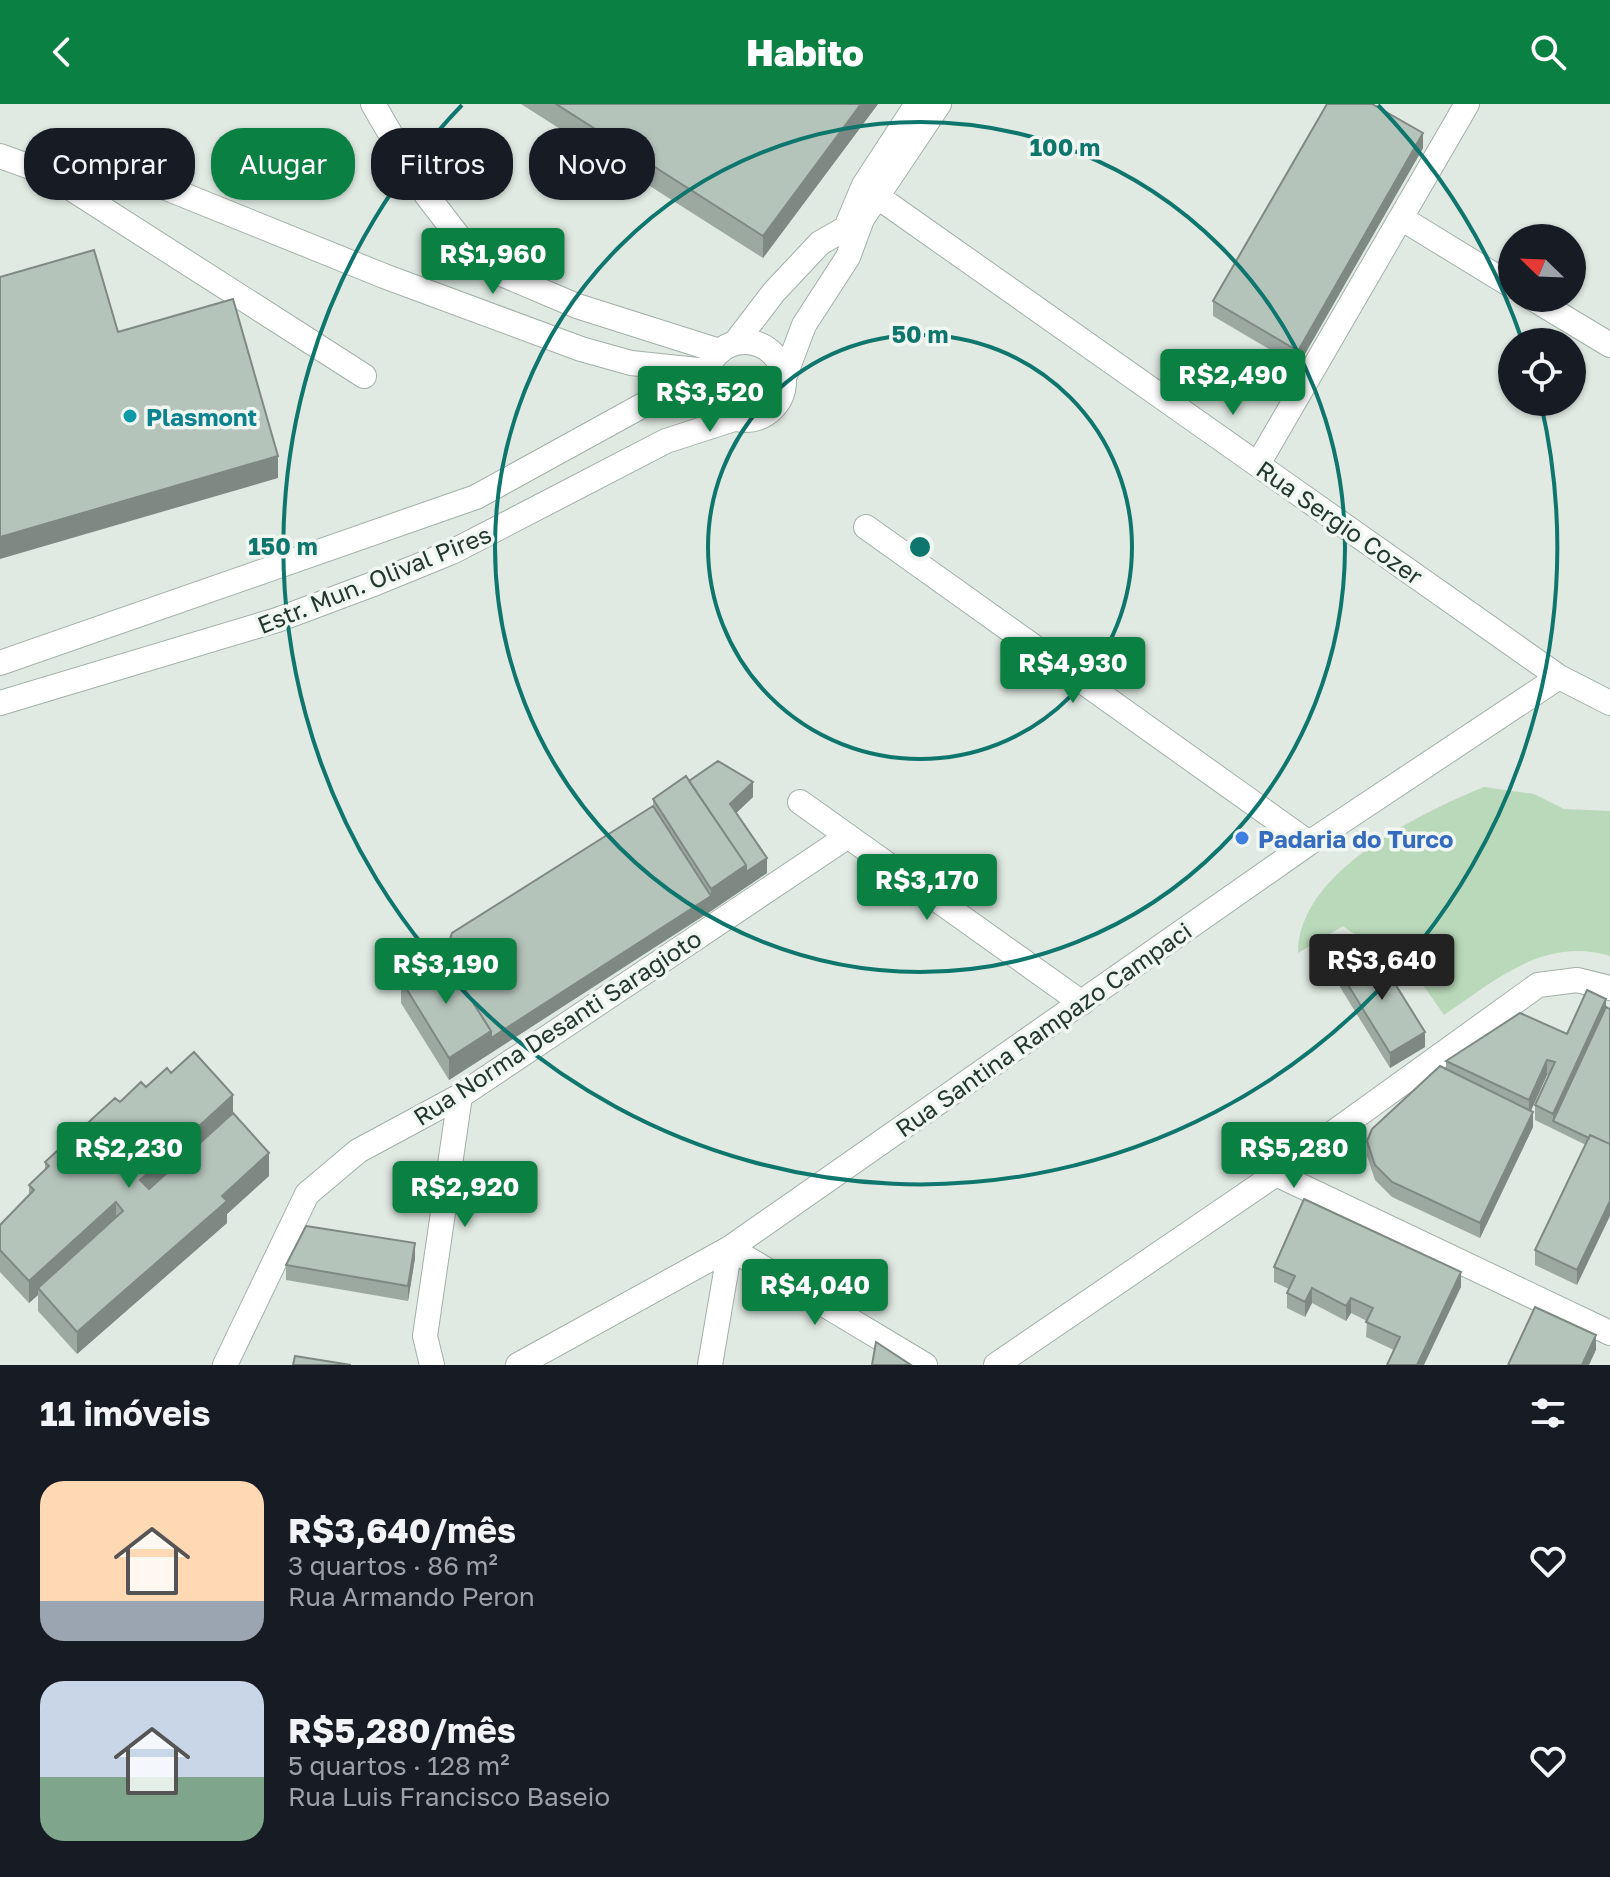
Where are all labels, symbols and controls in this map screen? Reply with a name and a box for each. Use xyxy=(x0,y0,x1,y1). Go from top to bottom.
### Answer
icon: back xyxy=(40,30,84,74)
icon: search xyxy=(1526,30,1570,74)
text: Habito xyxy=(746,31,864,74)
chip: Comprar xyxy=(24,128,195,200)
chip: Alugar xyxy=(211,128,355,200)
chip: Filtros xyxy=(371,128,513,200)
chip: Novo xyxy=(529,128,655,200)
text: 100 m xyxy=(1030,132,1100,161)
north arrow xyxy=(1498,224,1586,312)
map controls xyxy=(1498,224,1586,416)
pin: R$1,960 xyxy=(419,228,567,296)
text: R$1,960 xyxy=(439,238,547,269)
text: 50 m xyxy=(891,319,949,348)
button: locate xyxy=(1498,328,1586,416)
pin: R$2,490 xyxy=(1159,349,1307,417)
text: R$2,490 xyxy=(1178,359,1288,390)
pin: R$3,520 xyxy=(636,366,784,434)
text: R$3,520 xyxy=(656,376,764,407)
place label: Plasmont xyxy=(146,402,257,431)
marker: Plasmont xyxy=(121,407,139,425)
street label: Rua Sergio Cozer xyxy=(1251,454,1429,590)
street label: Estr. Mun. Olival Pires xyxy=(253,519,495,639)
text: 150 m xyxy=(248,531,318,560)
centre of rings xyxy=(906,533,934,561)
pin: R$4,930 xyxy=(999,637,1147,705)
text: R$4,930 xyxy=(1018,647,1128,678)
place label: Padaria do Turco xyxy=(1258,824,1453,853)
marker: Padaria do Turco xyxy=(1233,829,1251,847)
pin: R$3,170 xyxy=(853,854,1001,922)
text: R$3,170 xyxy=(875,864,979,895)
street label: Rua Santina Rampazo Campaci xyxy=(889,915,1197,1143)
street label: Rua Norma Desanti Saragioto xyxy=(408,923,706,1131)
pin: R$3,640 xyxy=(1308,934,1456,1002)
pin: R$3,190 xyxy=(372,938,520,1006)
text: R$3,640 xyxy=(1327,944,1437,975)
text: R$3,190 xyxy=(393,948,499,979)
pin: R$2,230 xyxy=(55,1122,203,1190)
pin: R$5,280 xyxy=(1220,1122,1368,1190)
text: R$2,230 xyxy=(75,1132,183,1163)
text: R$5,280 xyxy=(1239,1132,1349,1163)
pin: R$2,920 xyxy=(391,1161,539,1229)
text: R$2,920 xyxy=(411,1171,519,1202)
pin: R$4,040 xyxy=(741,1259,889,1327)
text: R$4,040 xyxy=(760,1269,870,1300)
icon: filters xyxy=(1526,1391,1570,1435)
text: 11 imóveis xyxy=(40,1393,210,1433)
text: R$3,640/mês xyxy=(288,1510,516,1550)
icon: home xyxy=(104,1513,200,1609)
icon: heart xyxy=(1526,1539,1570,1583)
text: 3 quartos · 86 m² xyxy=(288,1550,498,1581)
text: Rua Armando Peron xyxy=(288,1581,535,1612)
text: R$5,280/mês xyxy=(288,1710,516,1750)
icon: home xyxy=(104,1713,200,1809)
icon: heart xyxy=(1526,1739,1570,1783)
text: 5 quartos · 128 m² xyxy=(288,1750,510,1781)
text: Rua Luis Francisco Baseio xyxy=(288,1781,610,1812)

